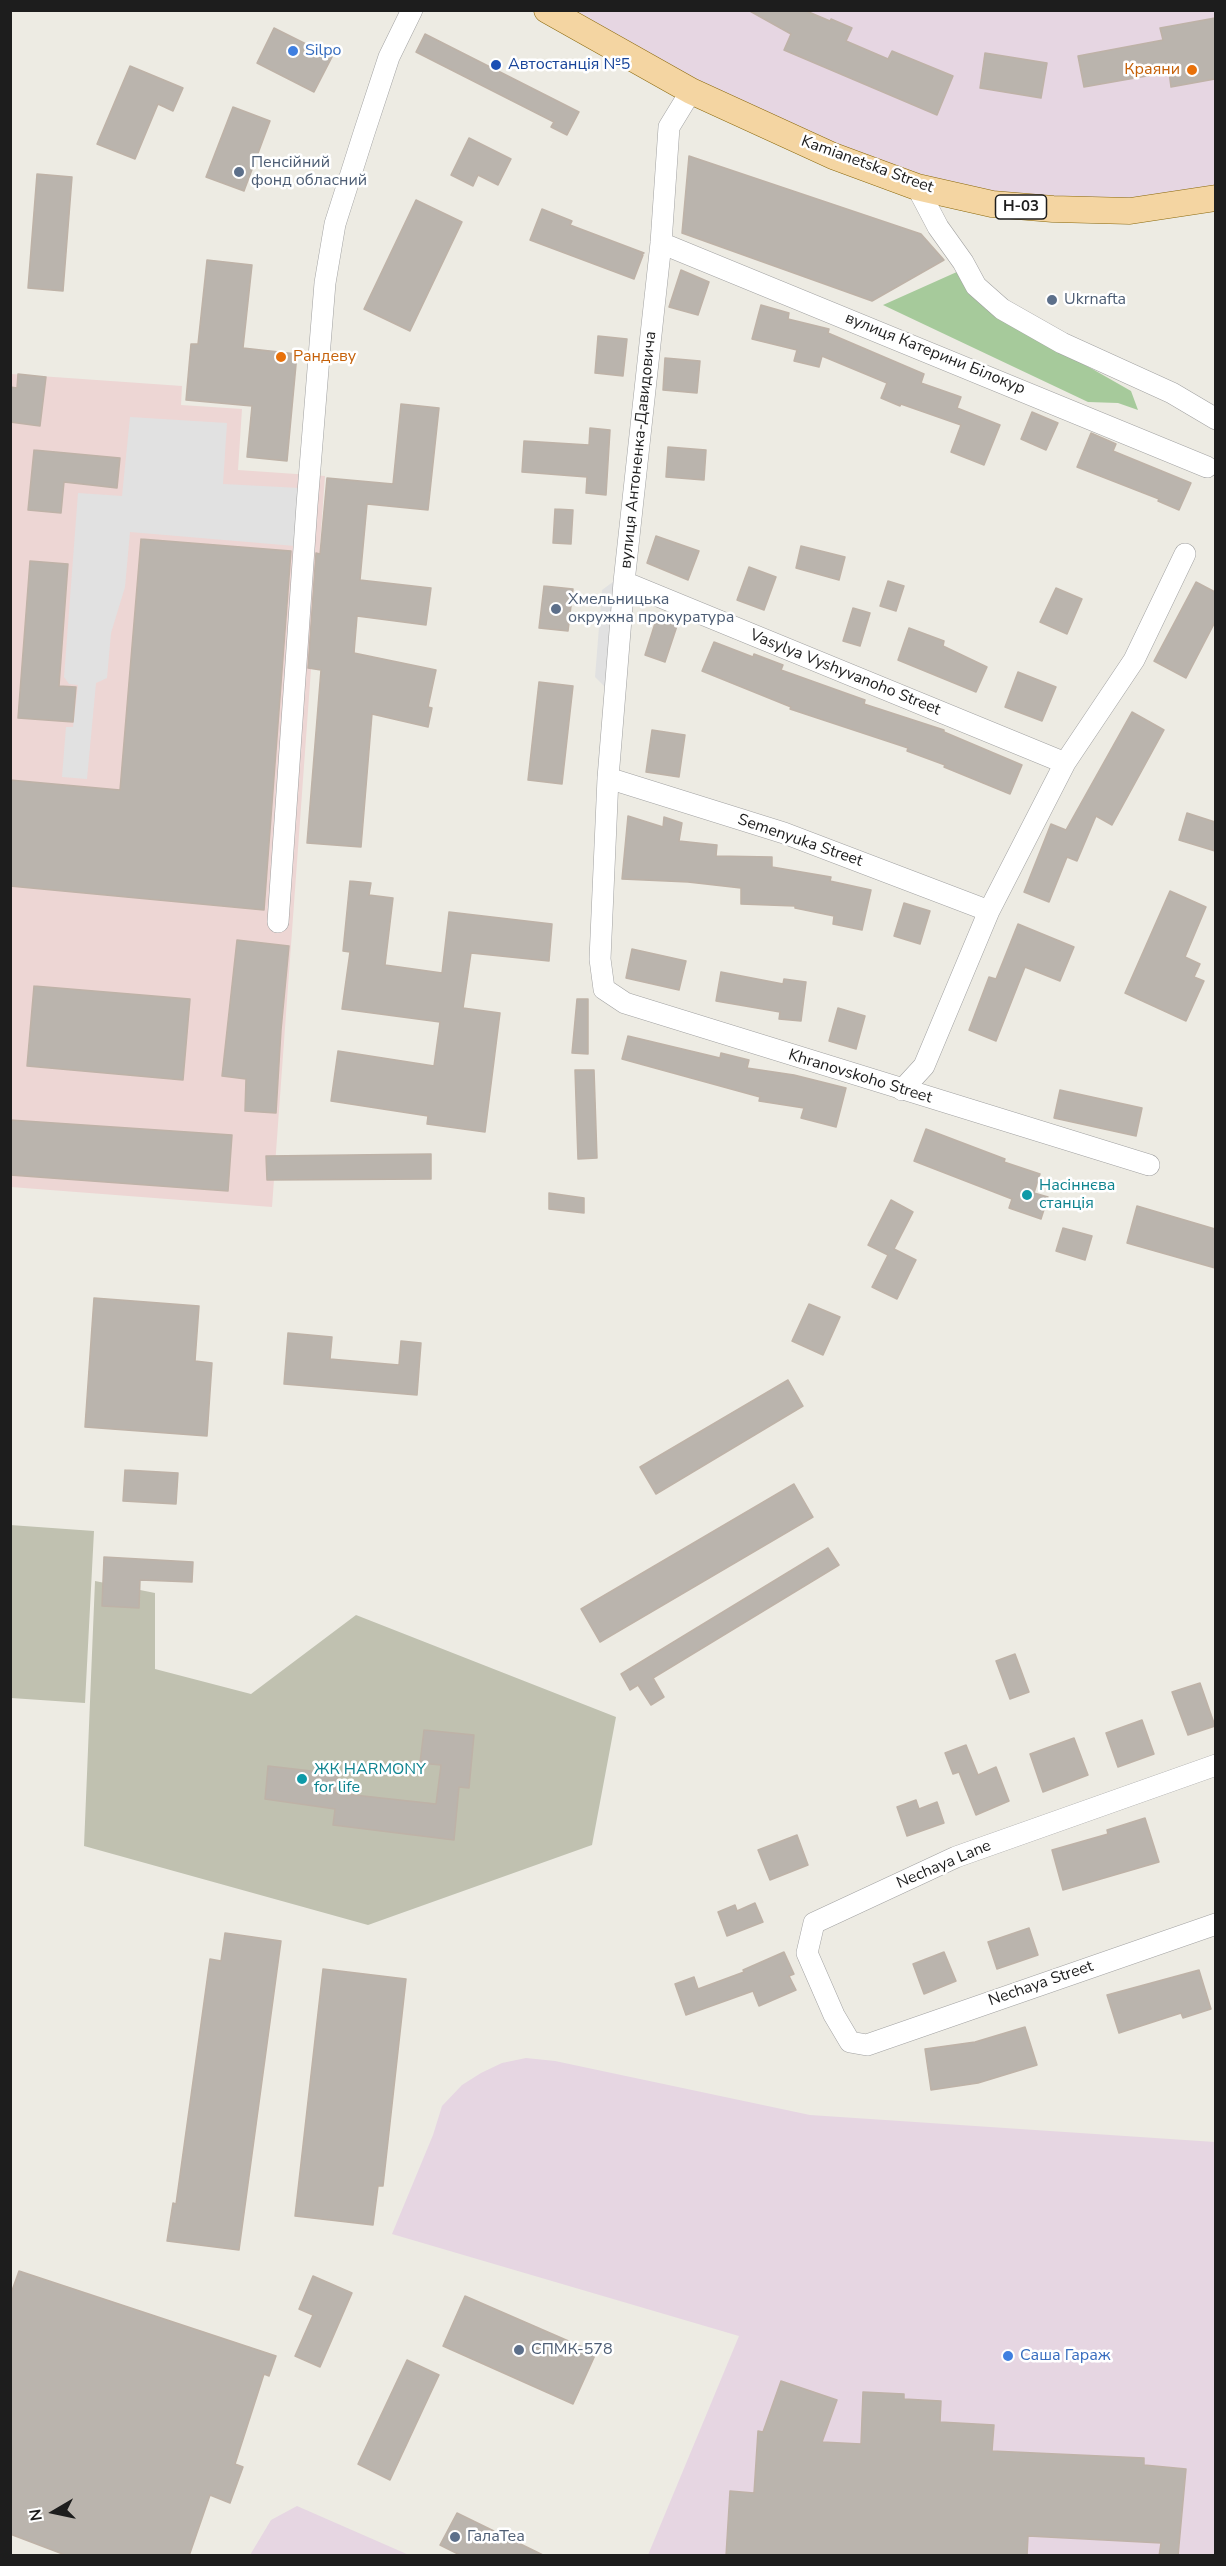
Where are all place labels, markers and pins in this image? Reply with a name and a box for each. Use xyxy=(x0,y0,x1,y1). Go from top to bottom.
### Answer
place label: Silpo xyxy=(305,41,342,61)
marker: Silpo xyxy=(286,44,300,58)
place label: Автостанція №5 xyxy=(508,55,630,75)
marker: Автостанція №5 xyxy=(489,58,503,72)
place label: Краяни xyxy=(1124,60,1180,80)
marker: Краяни xyxy=(1185,63,1199,77)
place label: Пенсійний фонд обласний xyxy=(251,153,367,191)
marker: Пенсійний фонд обласний xyxy=(232,165,246,179)
place label: Ukrnafta xyxy=(1064,290,1126,310)
marker: Ukrnafta xyxy=(1045,293,1059,307)
place label: Рандеву xyxy=(293,347,356,367)
marker: Рандеву xyxy=(274,350,288,364)
place label: Хмельницька окружна прокуратура xyxy=(568,590,734,628)
marker: Хмельницька окружна прокуратура xyxy=(549,602,563,616)
place label: Насіннєва станція xyxy=(1039,1176,1115,1214)
marker: Насіннєва станція xyxy=(1020,1188,1034,1202)
place label: ЖК HARMONY for life xyxy=(314,1760,426,1798)
marker: ЖК HARMONY for life xyxy=(295,1772,309,1786)
place label: СПМК-578 xyxy=(531,2340,612,2360)
marker: СПМК-578 xyxy=(512,2343,526,2357)
place label: Саша Гараж xyxy=(1020,2346,1111,2366)
marker: Саша Гараж xyxy=(1001,2349,1015,2363)
place label: ГалаТеа xyxy=(467,2527,525,2547)
marker: ГалаТеа xyxy=(448,2530,462,2544)

